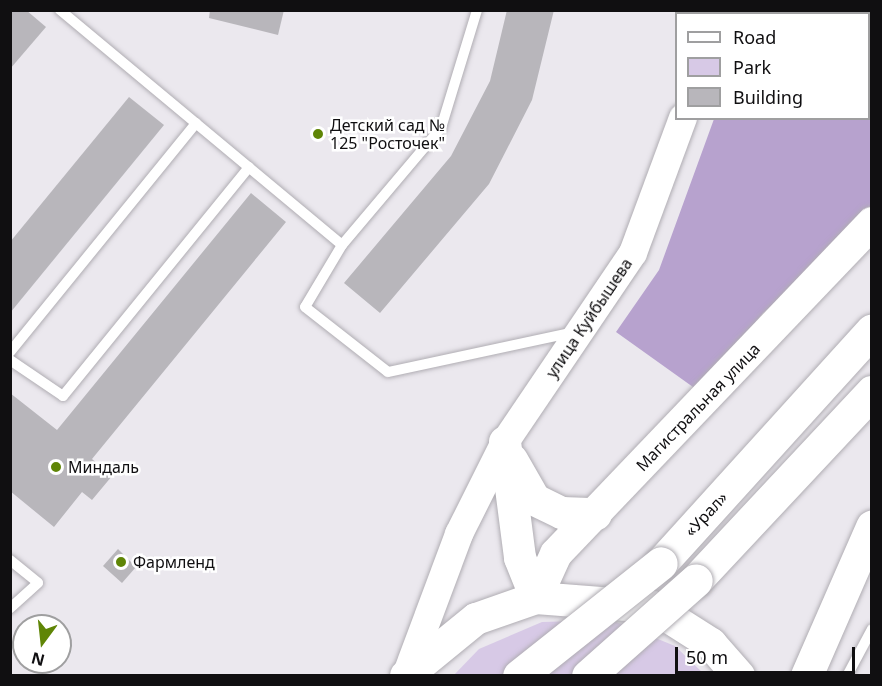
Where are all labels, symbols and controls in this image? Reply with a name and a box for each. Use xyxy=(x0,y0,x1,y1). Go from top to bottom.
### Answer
legend xyxy=(675,12,870,120)
text: Road xyxy=(733,25,776,49)
text: Park xyxy=(733,55,771,79)
text: Building xyxy=(733,85,803,109)
place label: Детский сад № 125 "Росточек" xyxy=(330,115,445,153)
marker: Детский сад № 125 "Росточек" xyxy=(311,127,325,141)
street label: улица Куйбышева xyxy=(542,255,636,381)
street label: Магистральная улица xyxy=(632,339,764,475)
place label: Миндаль xyxy=(68,457,139,477)
marker: Миндаль xyxy=(49,460,63,474)
street label: «Урал» xyxy=(681,488,731,540)
place label: Фармленд xyxy=(133,552,215,572)
marker: Фармленд xyxy=(114,555,128,569)
north arrow xyxy=(12,614,72,674)
scale bar xyxy=(678,635,858,673)
text: 50 m xyxy=(686,645,728,669)
text: N xyxy=(29,647,47,672)

